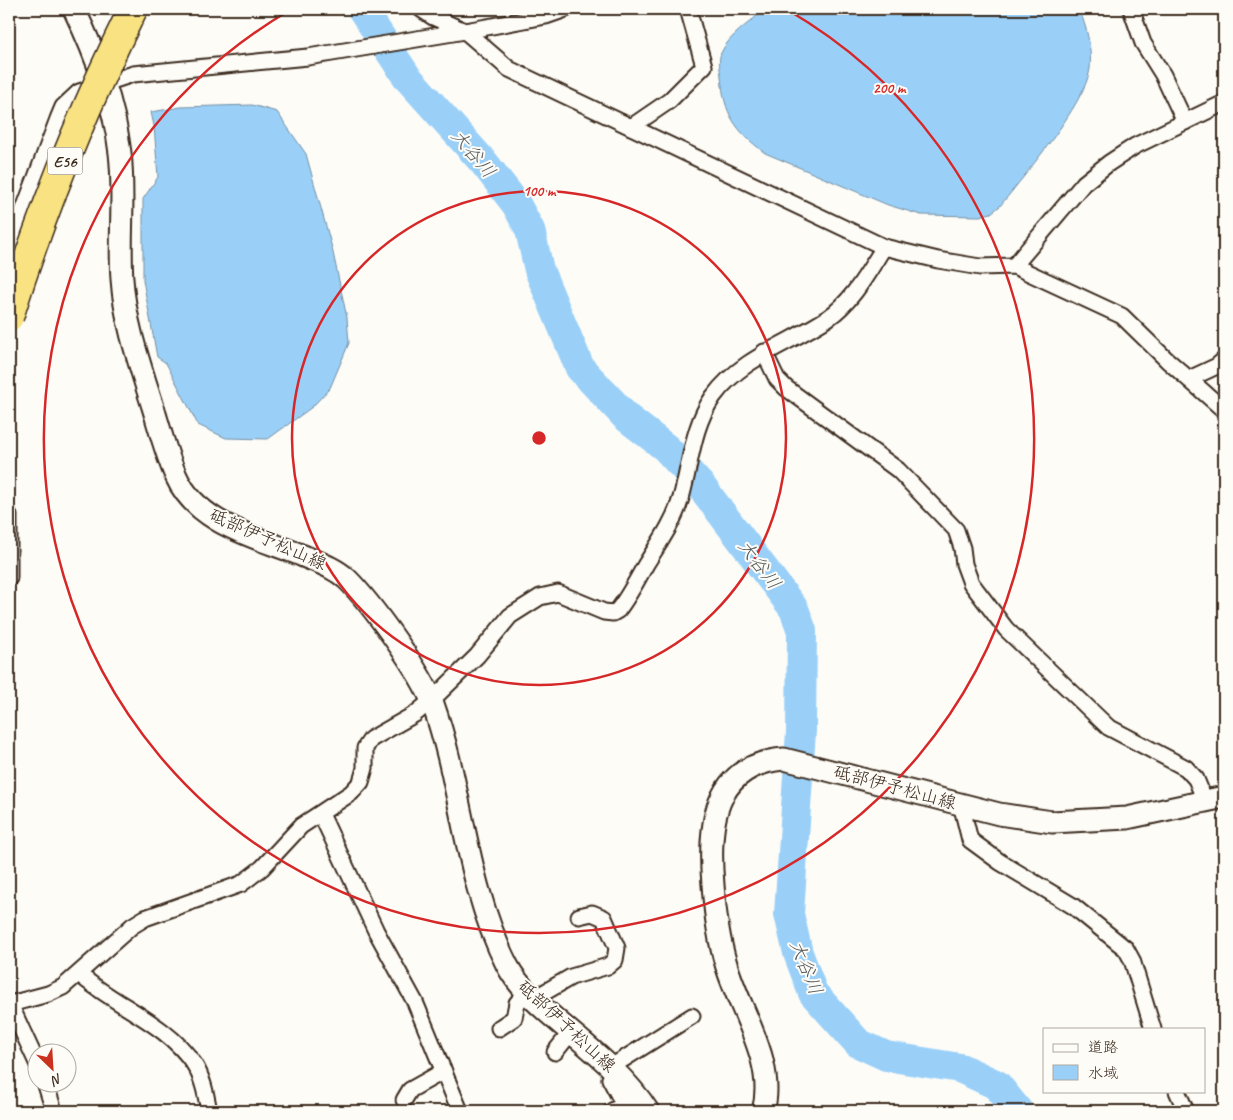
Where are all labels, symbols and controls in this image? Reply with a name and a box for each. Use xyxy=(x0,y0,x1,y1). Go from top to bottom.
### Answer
text: 200 m xyxy=(873,79,907,98)
water label: 大谷川 xyxy=(446,124,501,183)
road number: E56 xyxy=(48,148,82,175)
text: 100 m xyxy=(523,182,557,201)
centre of rings xyxy=(530,429,548,447)
street label: 砥部伊予松山線 xyxy=(206,503,330,575)
water label: 大谷川 xyxy=(732,535,786,595)
street label: 砥部伊予松山線 xyxy=(831,760,959,814)
water label: 大谷川 xyxy=(784,936,828,998)
street label: 砥部伊予松山線 xyxy=(513,975,621,1077)
legend xyxy=(1043,1028,1206,1092)
text: 道路 xyxy=(1088,1038,1118,1057)
north arrow xyxy=(28,1042,78,1092)
text: 水域 xyxy=(1088,1064,1118,1083)
text: N xyxy=(48,1070,65,1090)

